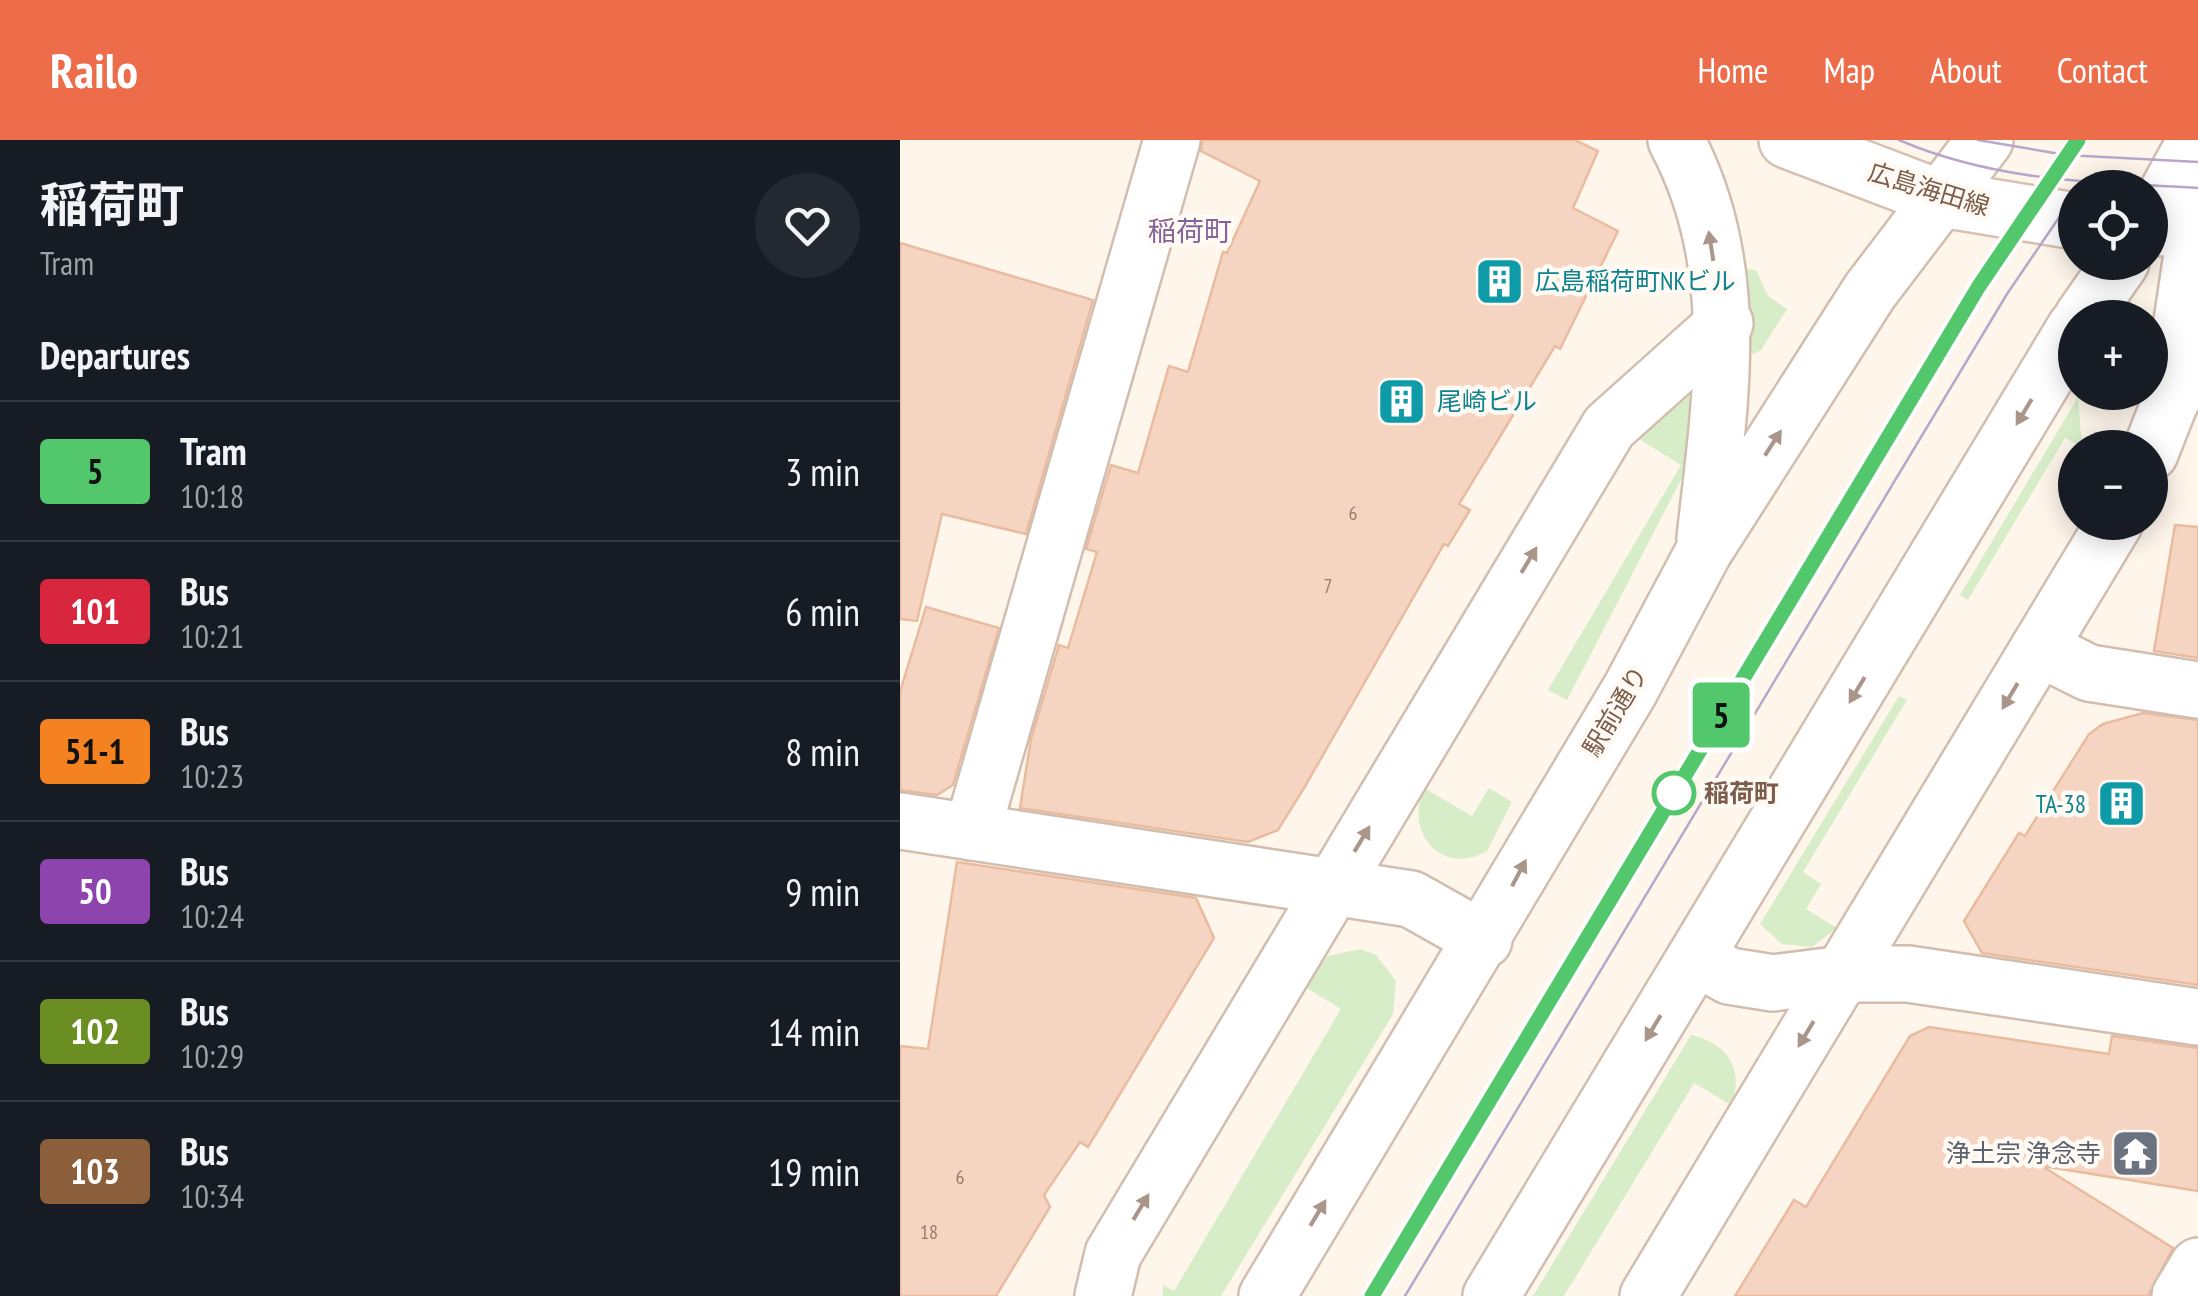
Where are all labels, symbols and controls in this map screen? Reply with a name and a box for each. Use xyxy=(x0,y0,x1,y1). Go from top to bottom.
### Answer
text: Railo xyxy=(50,39,138,101)
text: Home xyxy=(1697,47,1769,93)
text: Map xyxy=(1824,47,1875,93)
text: About xyxy=(1930,47,2002,93)
text: Contact xyxy=(2057,47,2148,93)
street label: 広島海田線 xyxy=(1865,155,1993,223)
map controls xyxy=(2058,170,2168,540)
button: locate xyxy=(2058,170,2168,280)
text: 稲荷町 xyxy=(40,173,184,235)
button: heart xyxy=(755,173,860,278)
district label: 稲荷町 xyxy=(1148,212,1232,249)
one-way arrow xyxy=(1703,230,1718,261)
text: Tram xyxy=(40,242,94,284)
building icon: 広島稲荷町NKビル xyxy=(1474,255,1526,307)
place label: 広島稲荷町NKビル xyxy=(1535,265,1736,297)
button: + xyxy=(2058,300,2168,410)
text: Departures xyxy=(40,330,190,379)
building icon: 尾崎ビル xyxy=(1376,375,1428,427)
place label: 尾崎ビル xyxy=(1437,385,1537,417)
one-way arrow xyxy=(2016,398,2034,426)
text: Tram xyxy=(180,426,247,475)
one-way arrow xyxy=(1764,429,1782,456)
button: − xyxy=(2058,430,2168,540)
text: 3 min xyxy=(785,447,860,496)
text: 5 xyxy=(87,448,103,494)
text: 10:18 xyxy=(180,475,244,517)
house number: 6 xyxy=(1349,500,1358,526)
one-way arrow xyxy=(1520,546,1537,574)
text: Bus xyxy=(180,566,229,615)
house number: 7 xyxy=(1324,573,1333,599)
text: 6 min xyxy=(785,587,860,636)
text: 101 xyxy=(70,588,120,634)
text: 10:21 xyxy=(180,615,244,657)
street label: 駅前通り xyxy=(1576,660,1654,762)
one-way arrow xyxy=(1849,676,1866,704)
line badge: 5 xyxy=(1688,682,1754,748)
one-way arrow xyxy=(2002,682,2019,710)
text: 5 xyxy=(1713,692,1729,738)
text: Bus xyxy=(180,706,229,755)
text: 8 min xyxy=(785,727,860,776)
text: 51-1 xyxy=(65,728,125,774)
text: 10:23 xyxy=(180,755,244,797)
marker: 稲荷町 xyxy=(1653,772,1695,814)
place label: 稲荷町 xyxy=(1704,777,1779,809)
building icon: TA-38 xyxy=(2095,778,2147,830)
place label: TA-38 xyxy=(2035,788,2086,820)
one-way arrow xyxy=(1353,825,1370,853)
text: Bus xyxy=(180,846,229,895)
one-way arrow xyxy=(1510,859,1528,887)
text: 9 min xyxy=(785,867,860,916)
text: 50 xyxy=(78,868,112,914)
text: 10:24 xyxy=(180,895,244,937)
text: Bus xyxy=(180,986,229,1035)
text: 14 min xyxy=(768,1007,860,1056)
text: 102 xyxy=(70,1008,120,1054)
one-way arrow xyxy=(1645,1014,1662,1042)
one-way arrow xyxy=(1798,1020,1815,1048)
text: 10:29 xyxy=(180,1035,244,1077)
text: Bus xyxy=(180,1126,229,1175)
temple icon: 浄土宗 浄念寺 xyxy=(2110,1127,2162,1179)
place label: 浄土宗 浄念寺 xyxy=(1946,1137,2101,1169)
text: 19 min xyxy=(768,1147,860,1196)
text: 103 xyxy=(70,1148,120,1194)
house number: 6 xyxy=(956,1164,965,1190)
text: 10:34 xyxy=(180,1175,244,1217)
one-way arrow xyxy=(1132,1193,1149,1221)
one-way arrow xyxy=(1309,1199,1326,1227)
house number: 18 xyxy=(920,1219,938,1245)

